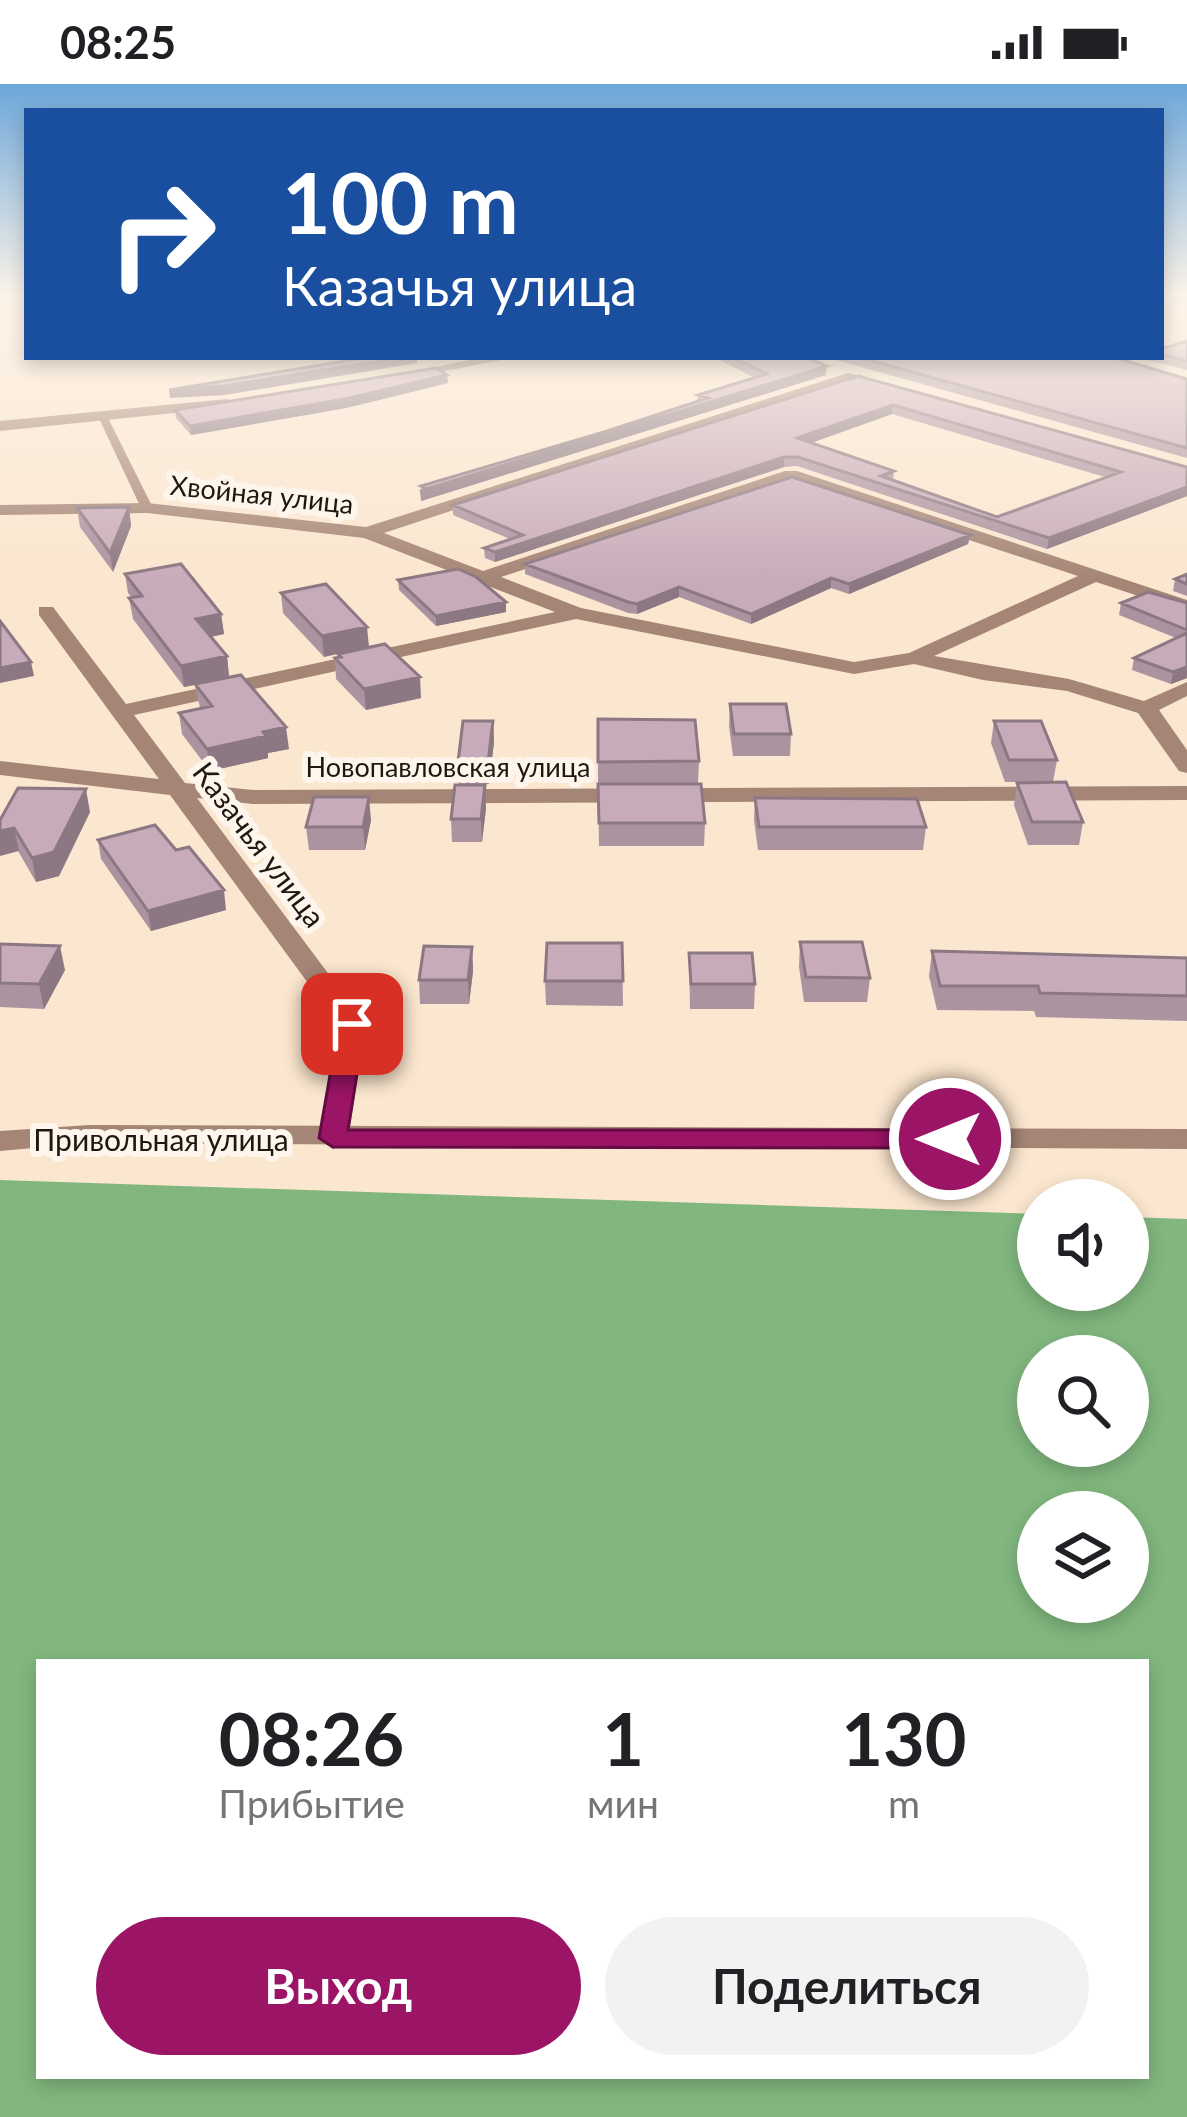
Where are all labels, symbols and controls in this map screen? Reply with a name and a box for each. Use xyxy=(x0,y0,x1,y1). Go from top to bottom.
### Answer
text: 08:25 xyxy=(60,15,176,69)
text: 100 m xyxy=(282,151,519,252)
icon: right xyxy=(84,156,240,312)
text: Казачья улица xyxy=(282,253,637,318)
street label: Хвойная улица xyxy=(169,468,355,520)
street label: Новопавловская улица xyxy=(305,750,591,783)
street label: Казачья улица xyxy=(186,754,334,934)
pin xyxy=(301,973,403,1075)
icon: arrive xyxy=(319,991,385,1057)
position arrow xyxy=(887,1076,1013,1202)
street label: Привольная улица xyxy=(33,1121,289,1157)
map controls xyxy=(1017,1179,1149,1623)
button: sound xyxy=(1017,1179,1149,1311)
button: search xyxy=(1017,1335,1149,1467)
button: layers xyxy=(1017,1491,1149,1623)
text: 08:26 xyxy=(219,1695,404,1781)
text: 1 xyxy=(602,1695,644,1781)
text: 130 xyxy=(841,1695,967,1781)
text: Прибытие xyxy=(218,1780,405,1826)
text: мин xyxy=(587,1780,659,1826)
text: m xyxy=(888,1780,920,1826)
button: Выход xyxy=(96,1917,581,2055)
button: Поделиться xyxy=(605,1917,1089,2055)

